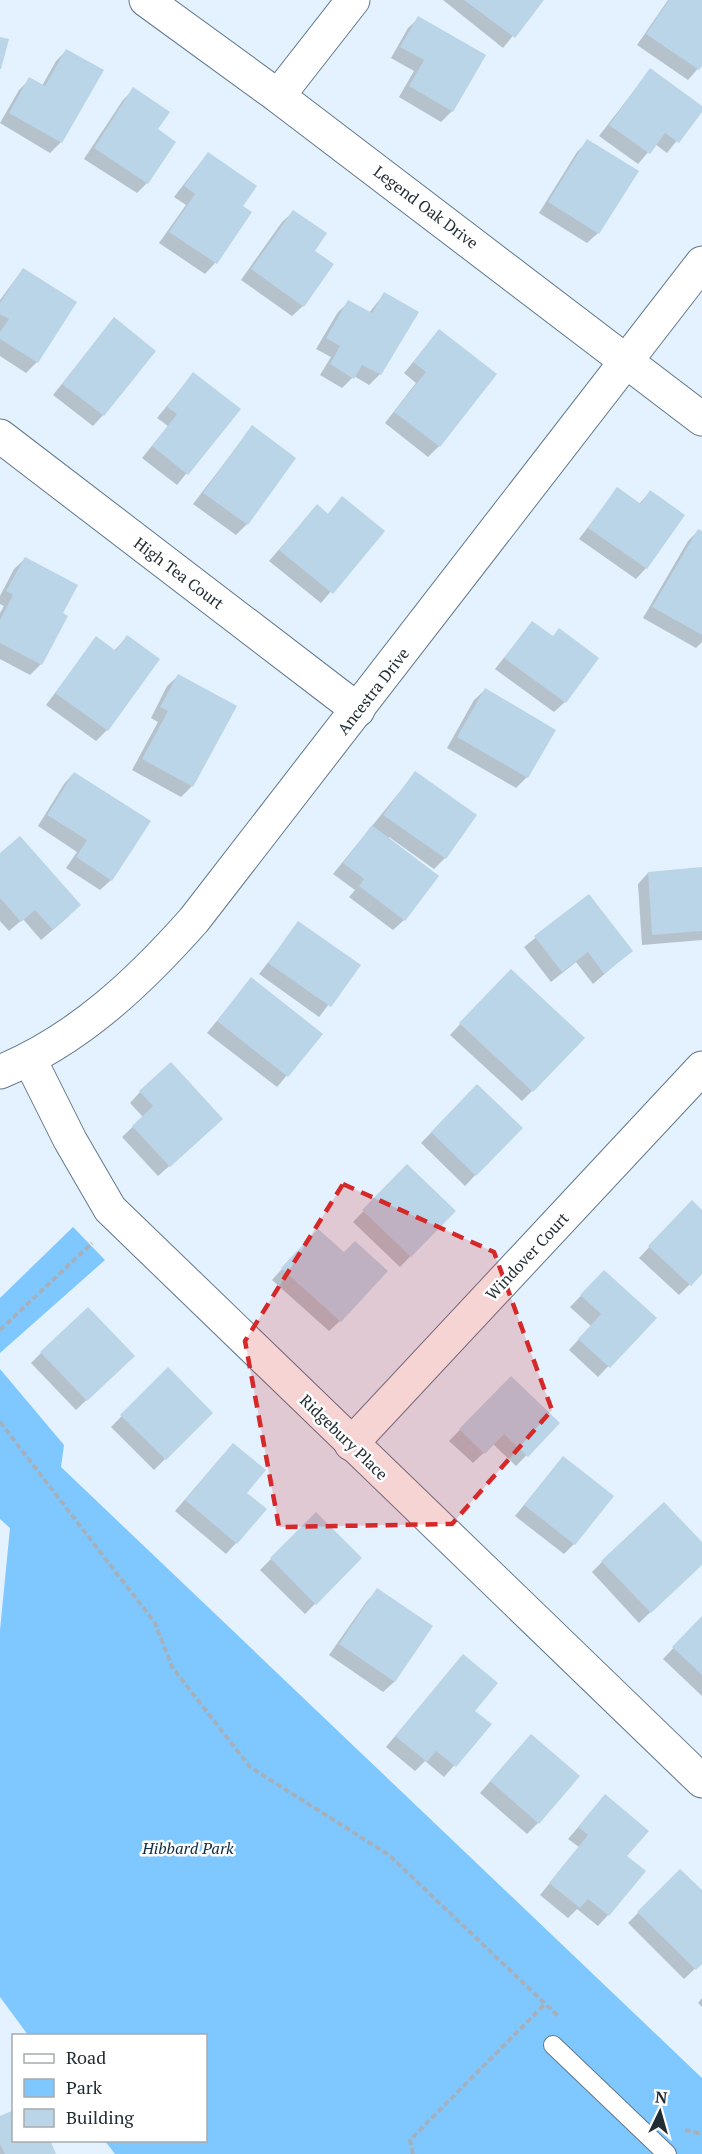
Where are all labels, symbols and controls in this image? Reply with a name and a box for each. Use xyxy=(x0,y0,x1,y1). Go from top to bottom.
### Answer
street label: Legend Oak Drive xyxy=(369,160,483,254)
street label: High Tea Court xyxy=(130,532,228,614)
street label: Ancestra Drive xyxy=(332,643,414,739)
street label: Windover Court xyxy=(481,1207,573,1305)
street label: Ridgebury Place xyxy=(295,1389,393,1485)
park label: Hibbard Park xyxy=(141,1837,234,1859)
legend xyxy=(12,2034,207,2142)
text: Road xyxy=(66,2045,106,2069)
text: Park xyxy=(66,2075,103,2099)
north arrow xyxy=(630,2082,690,2142)
text: N xyxy=(654,2086,668,2109)
text: Building xyxy=(66,2105,134,2129)

